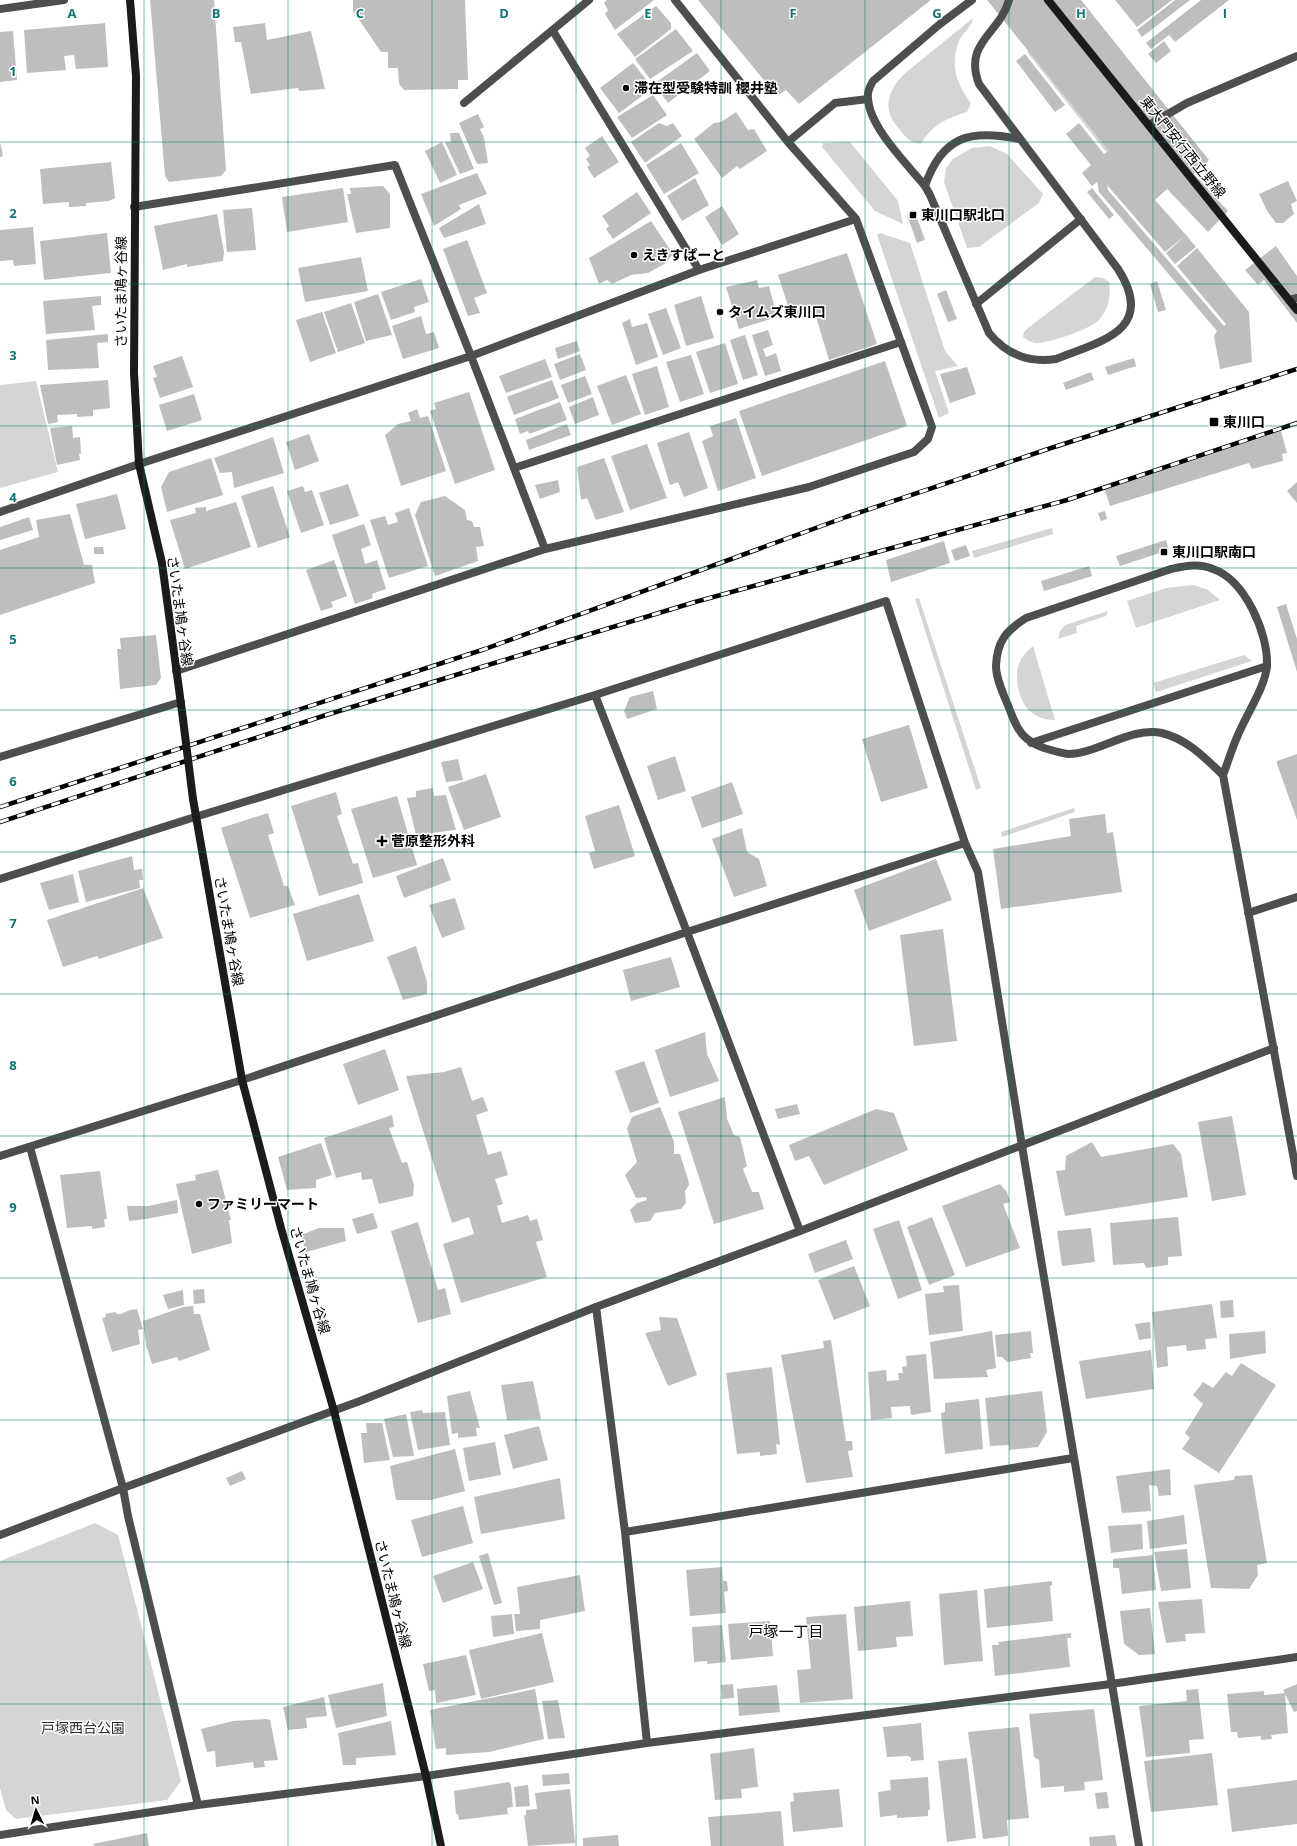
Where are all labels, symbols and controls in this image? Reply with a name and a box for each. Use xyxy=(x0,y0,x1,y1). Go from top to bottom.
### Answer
text: A xyxy=(68,4,77,22)
text: B xyxy=(212,4,221,22)
text: C xyxy=(356,4,364,22)
text: D xyxy=(499,4,509,22)
text: E xyxy=(644,4,652,22)
text: F xyxy=(789,4,797,22)
text: G xyxy=(932,4,942,22)
text: H xyxy=(1076,4,1086,22)
text: I xyxy=(1223,4,1227,22)
text: 1 xyxy=(9,62,17,80)
place label: 滞在型受験特訓 櫻井塾 xyxy=(634,78,778,97)
marker: 滞在型受験特訓 櫻井塾 xyxy=(621,83,631,93)
street label: 東大門安行西立野線 xyxy=(1136,92,1230,202)
text: 2 xyxy=(9,204,17,222)
place label: 東川口駅北口 xyxy=(921,205,1005,224)
marker: 東川口駅北口 xyxy=(908,210,918,220)
street label: さいたま鳩ヶ谷線 xyxy=(111,236,130,348)
place label: えきすぱーと xyxy=(642,245,726,264)
marker: えきすぱーと xyxy=(629,250,639,260)
place label: タイムズ東川口 xyxy=(728,302,826,321)
marker: タイムズ東川口 xyxy=(715,307,725,317)
text: 3 xyxy=(9,346,17,364)
place label: 東川口 xyxy=(1223,412,1265,431)
marker: 東川口 xyxy=(1208,416,1220,428)
text: 4 xyxy=(9,488,17,506)
place label: 東川口駅南口 xyxy=(1172,542,1256,561)
marker: 東川口駅南口 xyxy=(1159,547,1169,557)
street label: さいたま鳩ヶ谷線 xyxy=(163,554,198,668)
text: 5 xyxy=(9,630,17,648)
text: 6 xyxy=(9,772,17,790)
place label: 菅原整形外科 xyxy=(391,831,475,850)
marker: 菅原整形外科 xyxy=(376,835,388,847)
street label: さいたま鳩ヶ谷線 xyxy=(210,874,249,988)
text: 7 xyxy=(9,914,17,932)
text: 8 xyxy=(9,1056,17,1074)
place label: ファミリーマート xyxy=(207,1194,319,1213)
text: 9 xyxy=(9,1198,17,1216)
marker: ファミリーマート xyxy=(194,1199,204,1209)
street label: さいたま鳩ヶ谷線 xyxy=(286,1224,335,1336)
street label: さいたま鳩ヶ谷線 xyxy=(371,1537,416,1650)
district label: 戸塚一丁目 xyxy=(748,1621,824,1641)
park label: 戸塚西台公園 xyxy=(41,1718,125,1737)
north arrow xyxy=(16,1790,56,1830)
text: N xyxy=(30,1792,40,1807)

